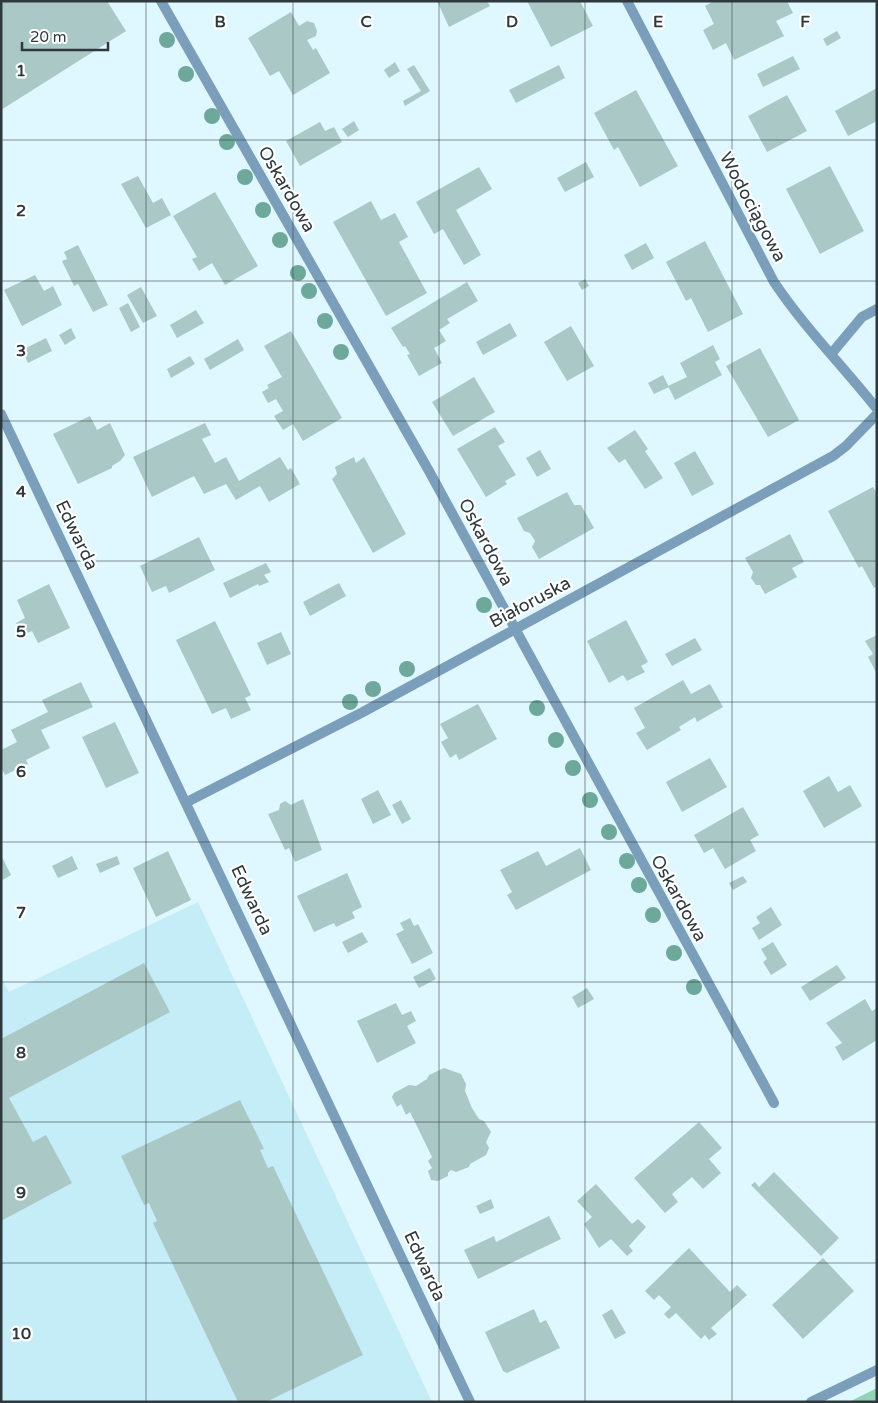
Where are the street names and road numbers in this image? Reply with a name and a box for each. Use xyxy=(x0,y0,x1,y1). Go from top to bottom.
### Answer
street label: Oskardowa xyxy=(253,142,321,236)
street label: Wodociągowa xyxy=(715,148,791,266)
street label: Oskardowa xyxy=(454,494,518,590)
street label: Edwarda xyxy=(51,496,103,574)
street label: Białoruska xyxy=(486,571,574,633)
street label: Oskardowa xyxy=(646,851,712,945)
street label: Edwarda xyxy=(226,861,278,939)
street label: Edwarda xyxy=(399,1227,451,1305)

